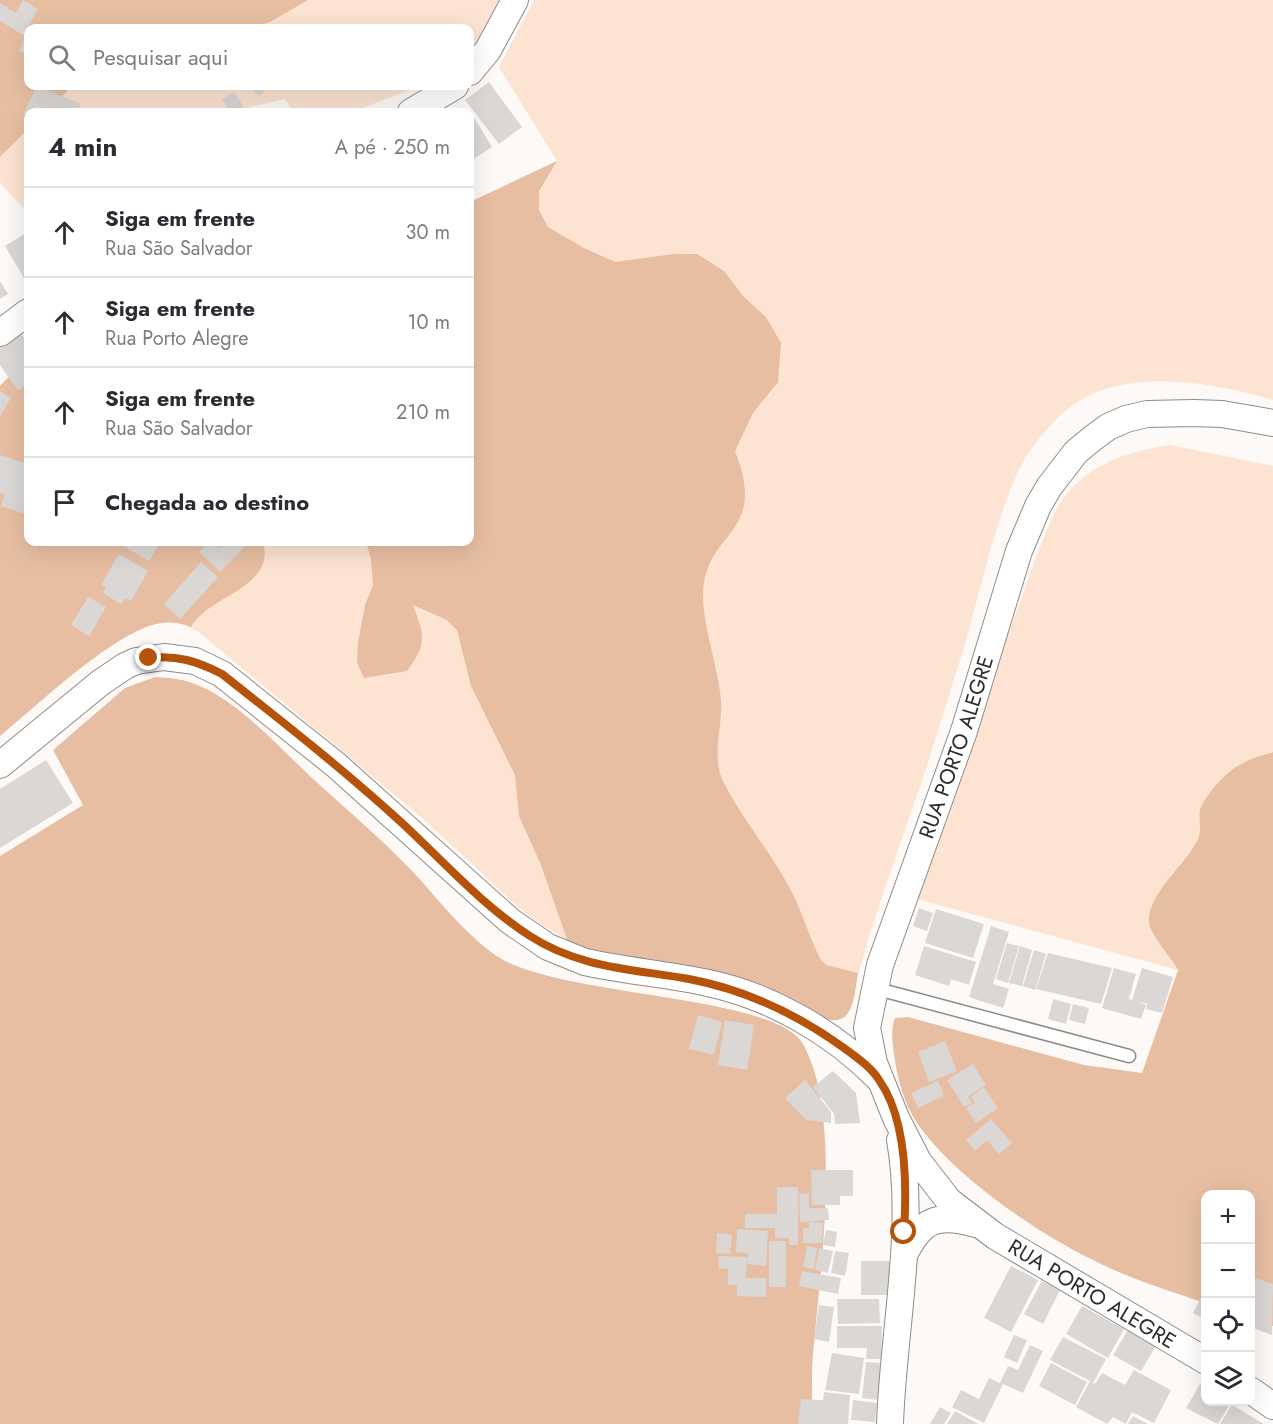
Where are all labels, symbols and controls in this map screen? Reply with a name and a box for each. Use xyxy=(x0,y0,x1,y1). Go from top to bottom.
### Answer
search box xyxy=(24,24,474,90)
icon: search xyxy=(45,41,78,74)
text: Pesquisar aqui xyxy=(93,41,228,73)
text: 4 min xyxy=(48,128,117,166)
text: A pé · 250 m xyxy=(335,133,450,162)
text: Siga em frente xyxy=(105,202,255,234)
icon: ahead xyxy=(48,216,81,249)
text: 30 m xyxy=(405,218,450,247)
text: Rua São Salvador xyxy=(105,234,253,263)
text: Siga em frente xyxy=(105,292,255,324)
icon: ahead xyxy=(48,306,81,339)
text: 10 m xyxy=(407,308,450,337)
text: Rua Porto Alegre xyxy=(105,324,249,353)
text: Siga em frente xyxy=(105,382,255,414)
icon: ahead xyxy=(48,396,81,429)
text: 210 m xyxy=(396,398,450,427)
text: Rua São Salvador xyxy=(105,414,253,443)
icon: arrive xyxy=(48,486,81,519)
text: Chegada ao destino xyxy=(105,486,309,518)
route end xyxy=(135,644,161,670)
street label: RUA PORTO ALEGRE xyxy=(912,652,1001,843)
map controls xyxy=(1201,1190,1255,1406)
button: + xyxy=(1201,1190,1255,1244)
route start xyxy=(890,1218,916,1244)
street label: RUA PORTO ALEGRE xyxy=(1002,1232,1182,1356)
button: − xyxy=(1201,1244,1255,1298)
button: locate xyxy=(1201,1298,1255,1352)
button: layers xyxy=(1201,1352,1255,1406)

